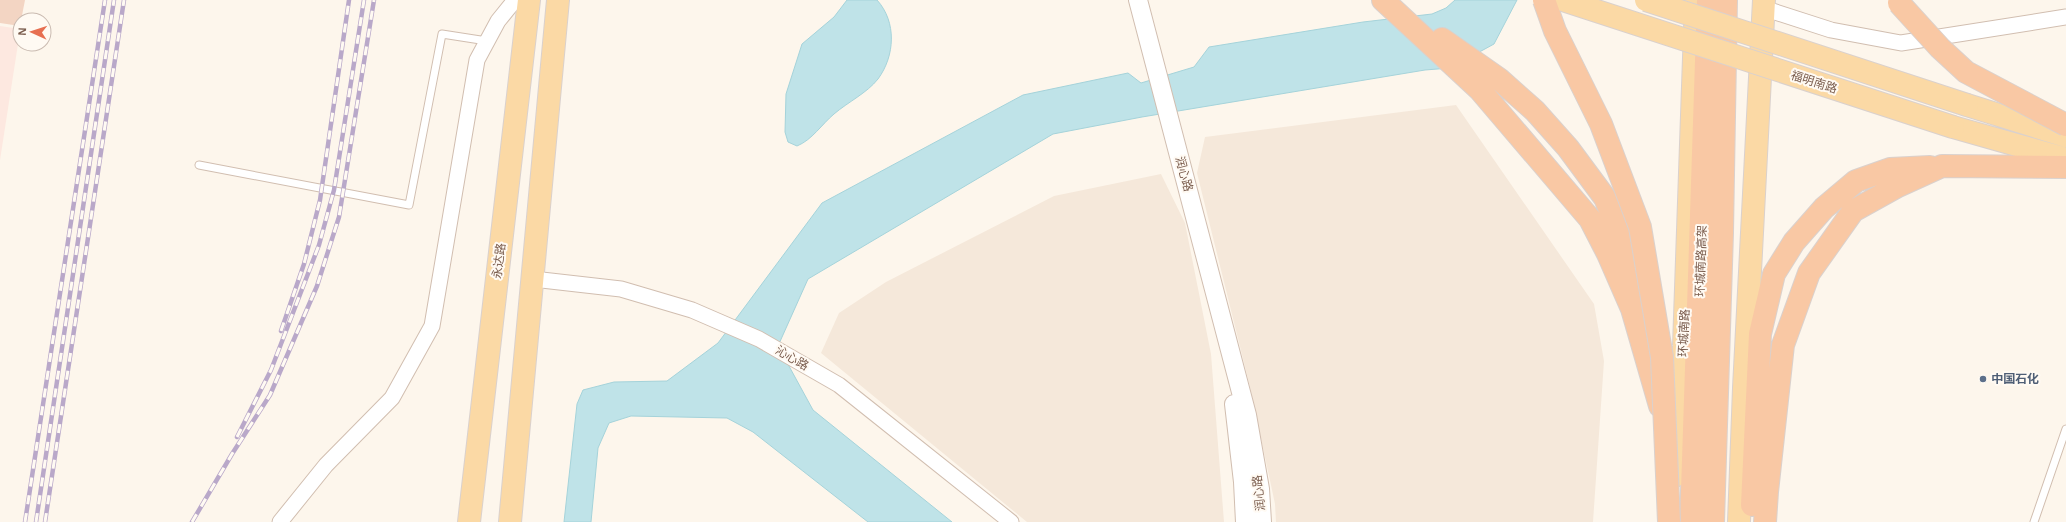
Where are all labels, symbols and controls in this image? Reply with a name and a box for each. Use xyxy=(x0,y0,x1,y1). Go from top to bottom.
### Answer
north arrow xyxy=(12,12,52,52)
text: N xyxy=(16,27,28,36)
street label: 福明南路 xyxy=(1789,68,1839,96)
street label: 润心路 xyxy=(1173,155,1195,193)
street label: 环城南路高架 xyxy=(1693,225,1709,297)
street label: 永达路 xyxy=(490,242,508,280)
street label: 环城南路 xyxy=(1676,309,1692,357)
street label: 沁心路 xyxy=(773,343,811,373)
place label: 中国石化 xyxy=(1991,372,2039,386)
marker: 中国石化 xyxy=(1978,374,1988,384)
street label: 润心路 xyxy=(1250,474,1268,512)

